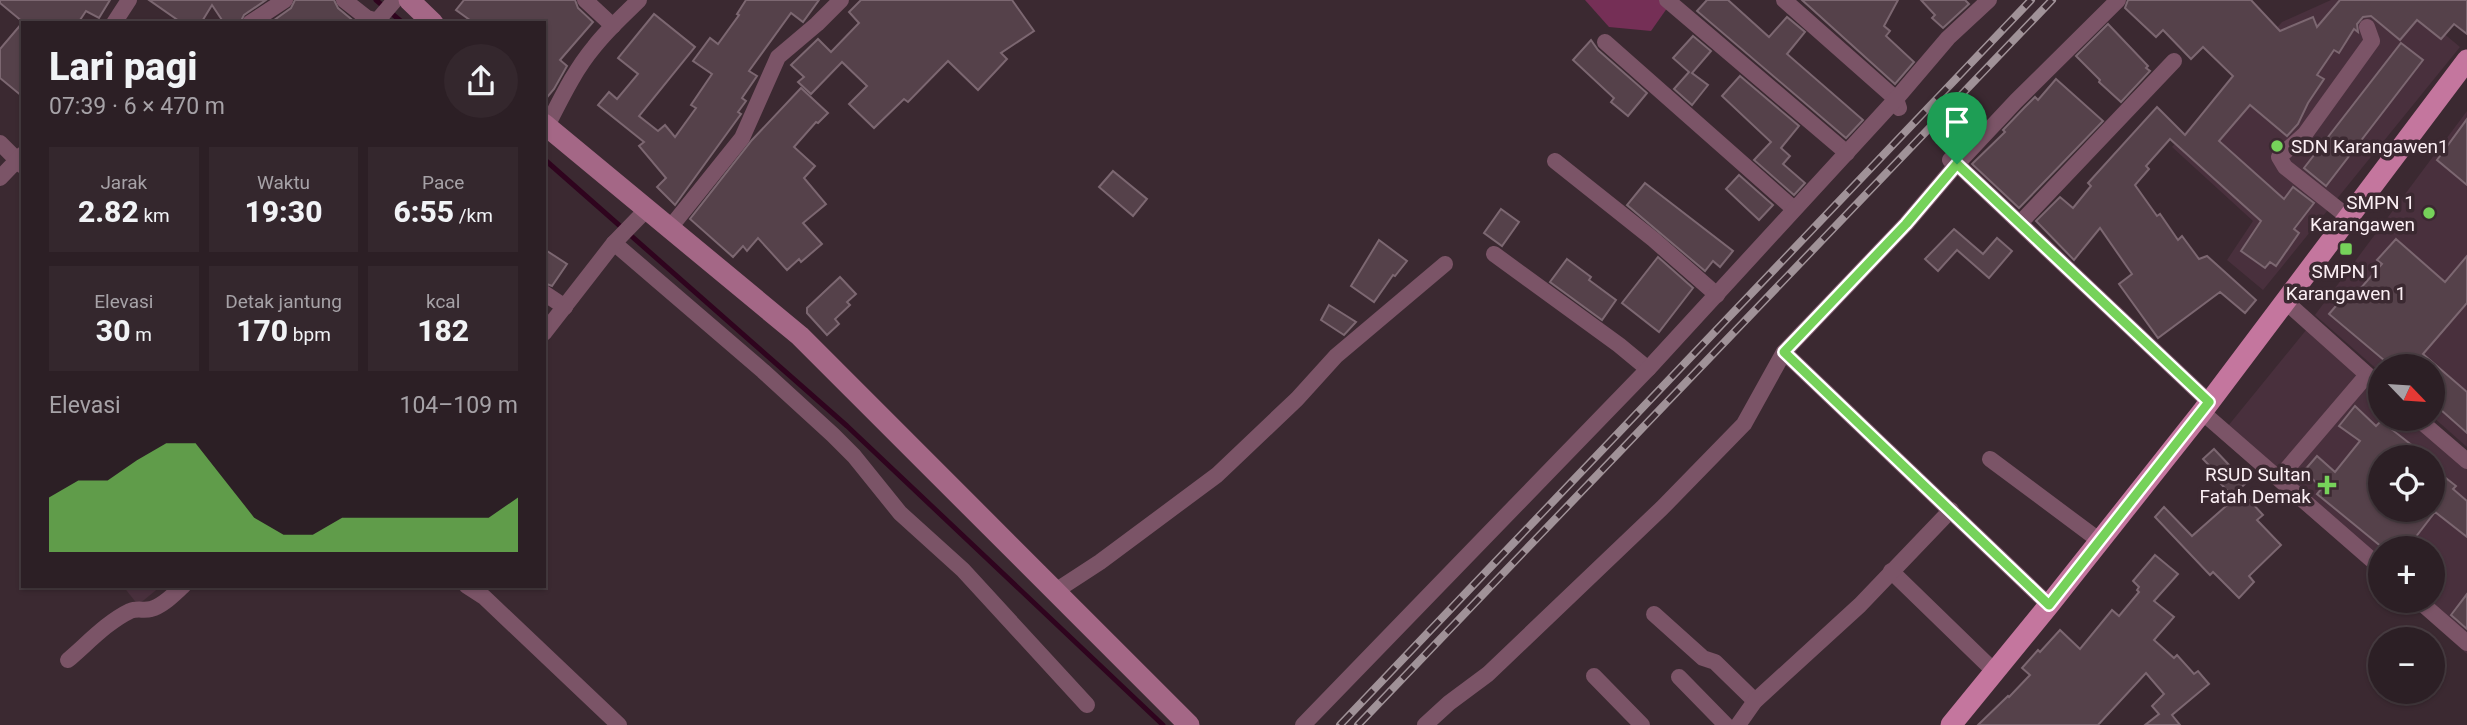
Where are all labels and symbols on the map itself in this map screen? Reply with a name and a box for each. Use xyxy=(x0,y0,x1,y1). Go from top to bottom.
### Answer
pin xyxy=(1927,92,1987,164)
place label: SDN Karangawen1 xyxy=(2291,135,2449,158)
marker: SDN Karangawen1 xyxy=(2269,138,2285,154)
place label: SMPN 1 Karangawen xyxy=(2310,191,2415,236)
marker: SMPN 1 Karangawen xyxy=(2421,205,2437,221)
marker: SMPN 1 Karangawen 1 xyxy=(2338,241,2354,257)
place label: SMPN 1 Karangawen 1 xyxy=(2286,260,2406,305)
north arrow xyxy=(2368,354,2445,430)
place label: RSUD Sultan Fatah Demak xyxy=(2200,463,2311,508)
marker: RSUD Sultan Fatah Demak xyxy=(2317,475,2337,495)

